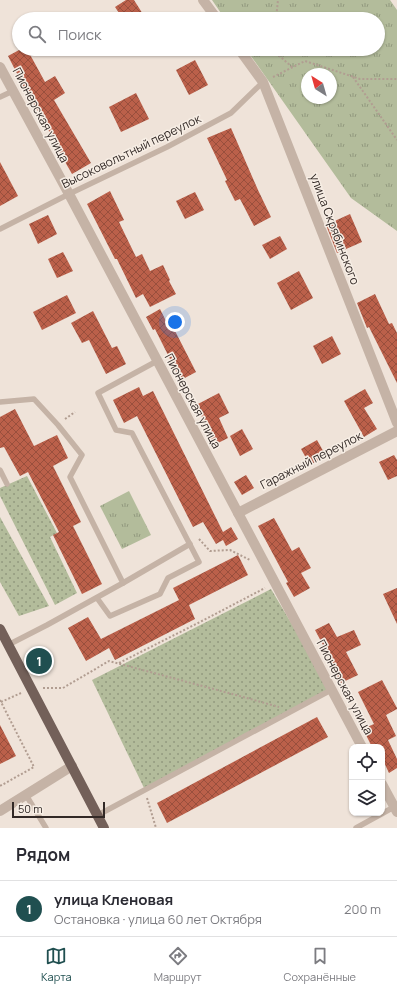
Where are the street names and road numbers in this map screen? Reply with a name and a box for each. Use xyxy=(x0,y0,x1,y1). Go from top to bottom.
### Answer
street label: Пионерская улица xyxy=(9,64,73,166)
street label: Высоковольтный переулок xyxy=(58,109,204,192)
street label: улица Скрябинского xyxy=(306,171,364,287)
street label: Пионерская улица xyxy=(161,350,225,452)
street label: Гаражный переулок xyxy=(257,426,366,493)
street label: Пионерская улица xyxy=(313,636,377,738)

